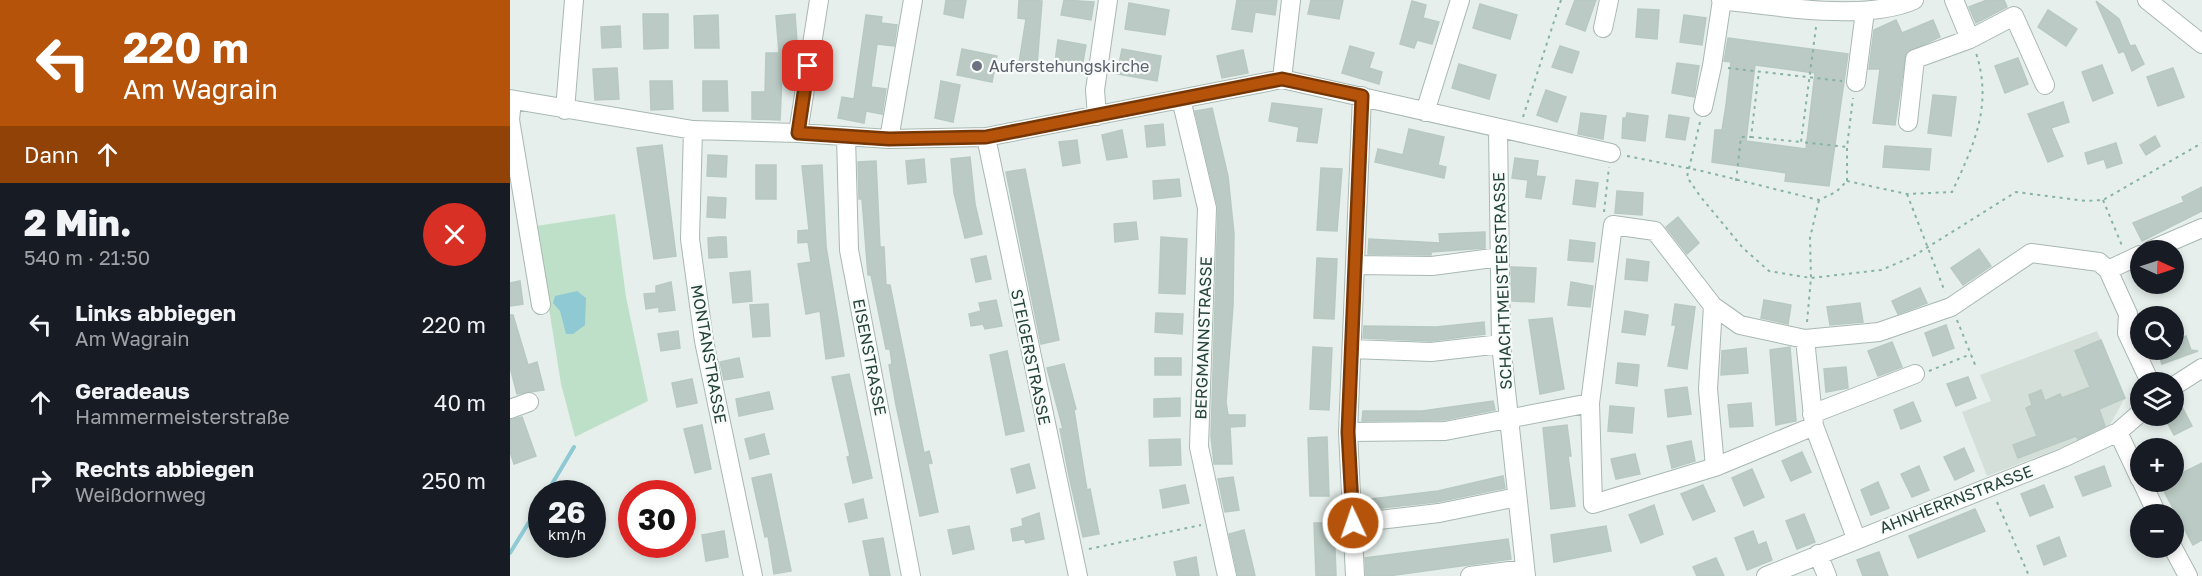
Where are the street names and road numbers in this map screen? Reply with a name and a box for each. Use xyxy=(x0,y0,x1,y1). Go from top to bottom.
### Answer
street label: SCHACHTMEISTERSTRASSE xyxy=(1488,172,1516,390)
street label: BERGMANNSTRASSE xyxy=(1190,256,1216,420)
street label: MONTANSTRASSE xyxy=(687,283,731,425)
street label: STEIGERSTRASSE xyxy=(1007,287,1055,427)
street label: EISENSTRASSE xyxy=(849,297,891,417)
street label: AHNHERRNSTRASSE xyxy=(1877,461,2035,537)

